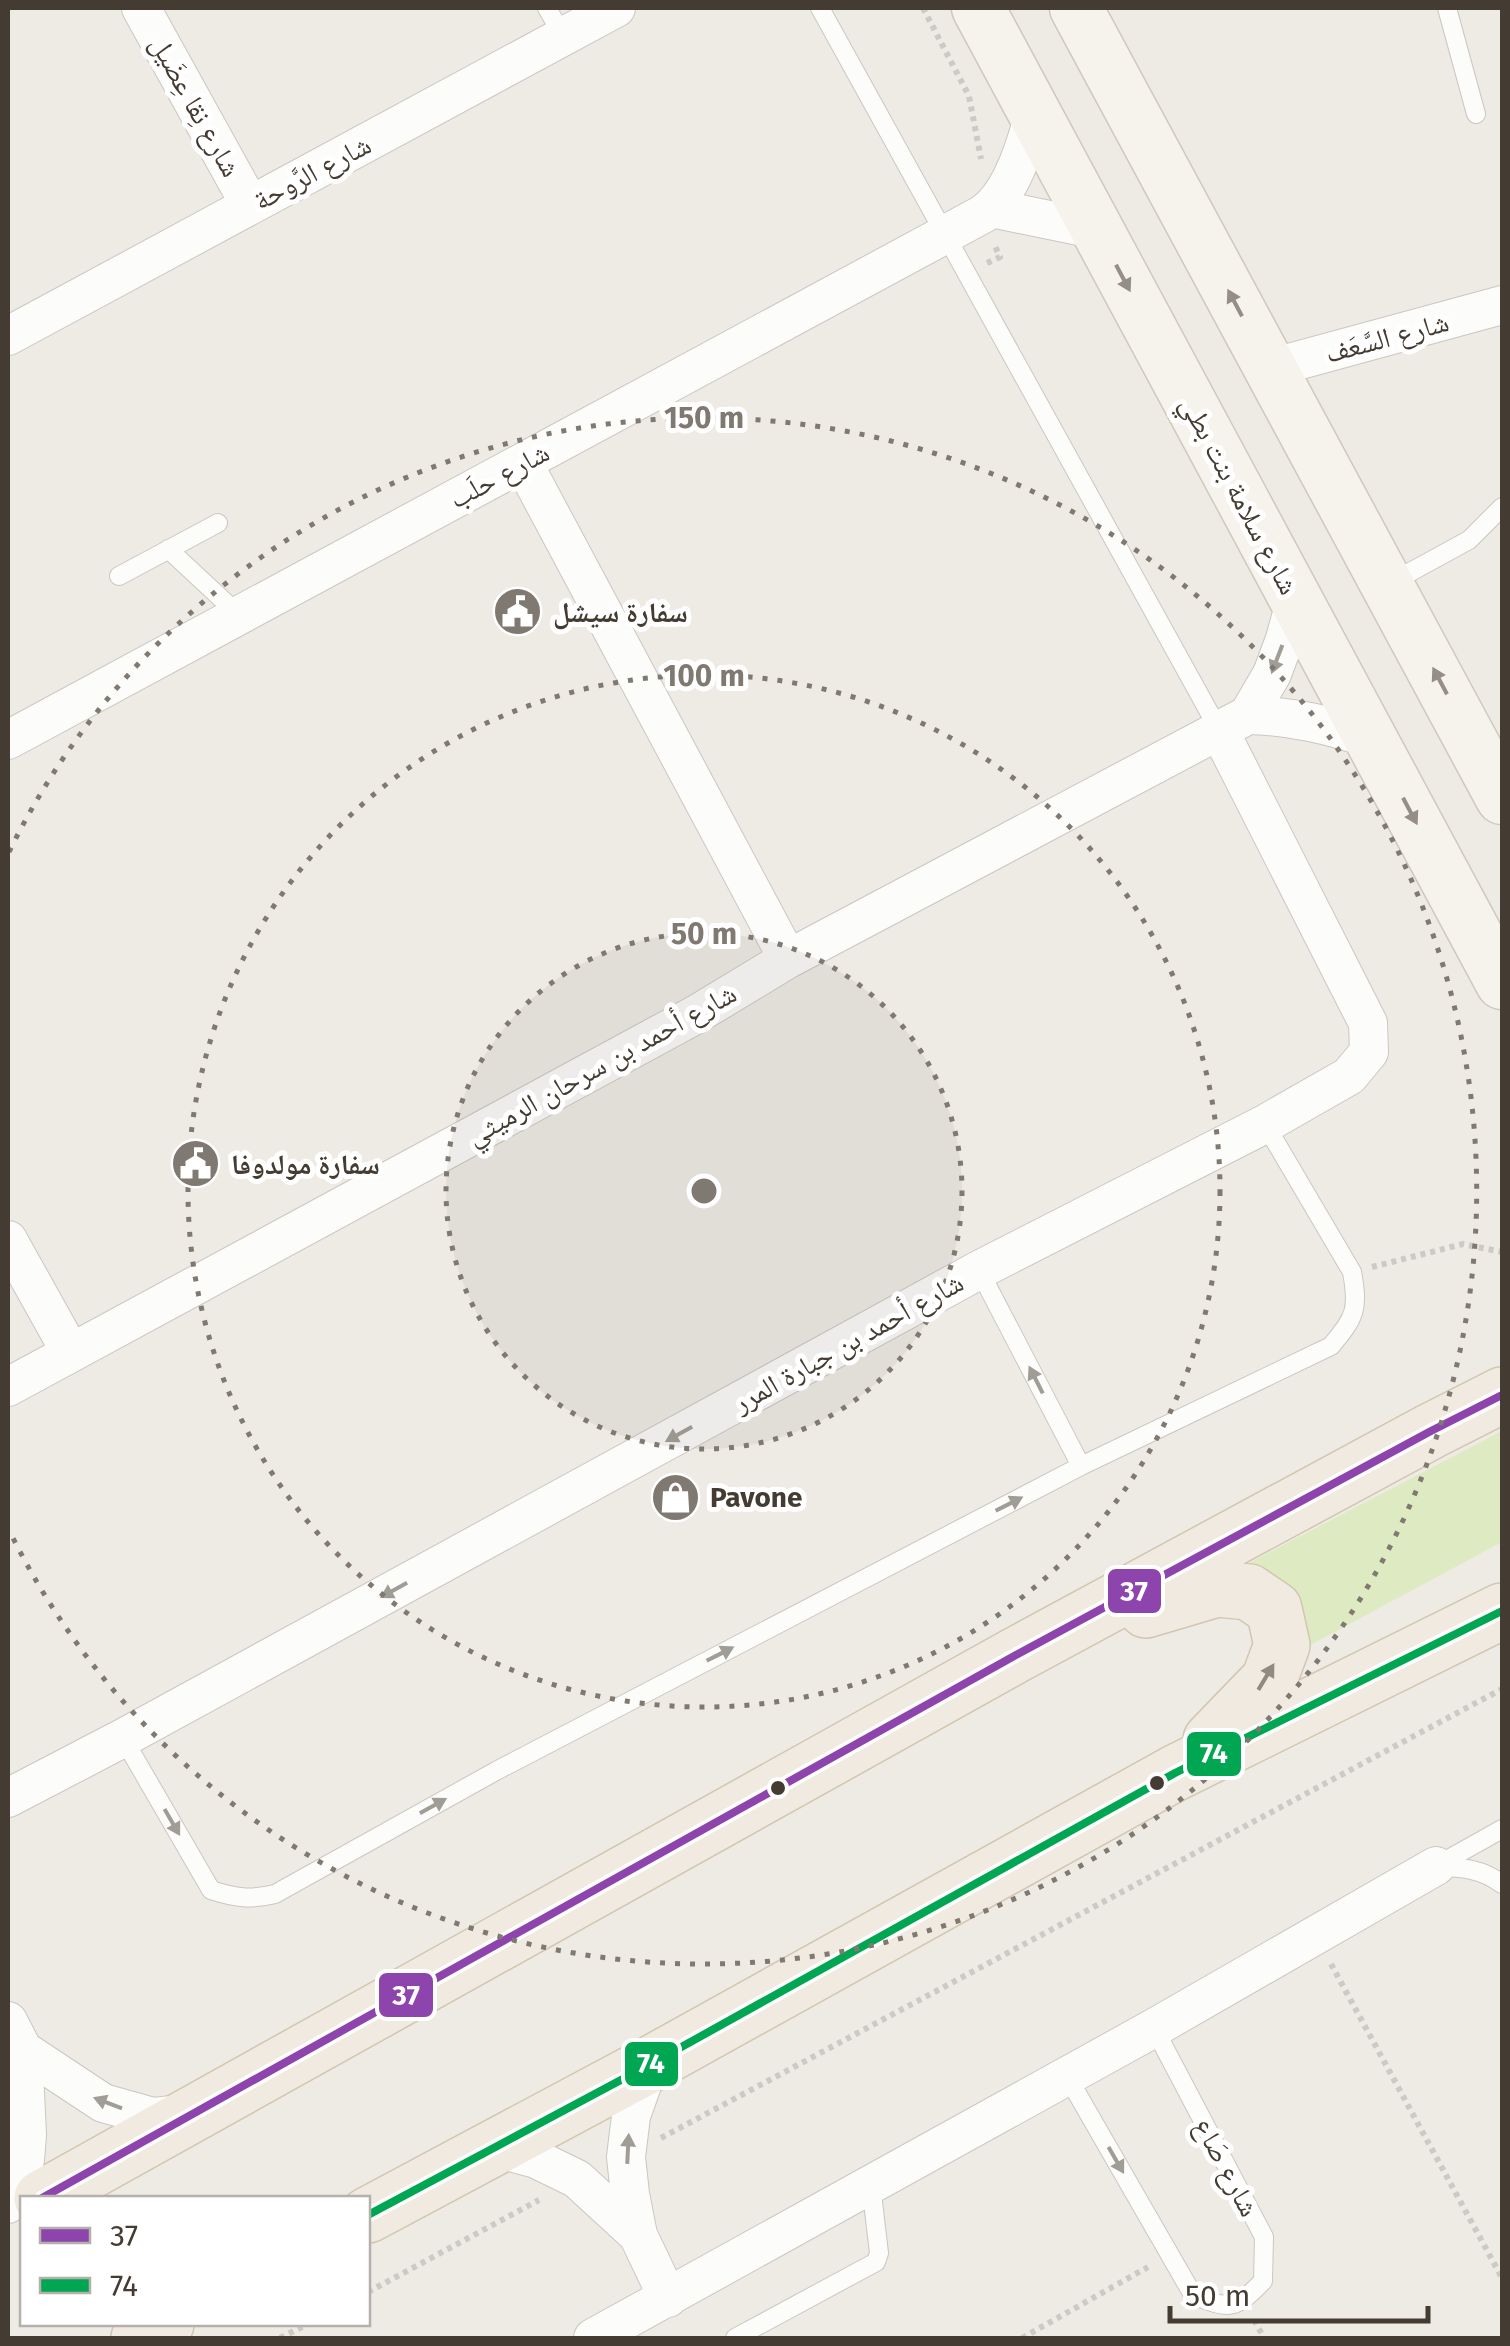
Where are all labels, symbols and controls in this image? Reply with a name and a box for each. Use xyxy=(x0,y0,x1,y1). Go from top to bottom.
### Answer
street label: شارع نِقا عِضَيل xyxy=(142,30,248,183)
street label: شارع الرَّوحة xyxy=(248,128,377,218)
one-way arrow xyxy=(1115,264,1132,293)
one-way arrow xyxy=(1227,288,1244,317)
street label: شارع السَّعَف xyxy=(1322,305,1453,371)
street label: شارع سلامة بنت بطي xyxy=(1168,390,1306,603)
text: 150 m xyxy=(664,400,744,436)
street label: شارع حلَب xyxy=(444,435,555,516)
public building icon: سفارة سيشل xyxy=(492,586,544,638)
place label: سفارة سيشل xyxy=(553,596,688,630)
one-way arrow xyxy=(1269,644,1285,674)
text: 100 m xyxy=(663,658,745,694)
one-way arrow xyxy=(1431,667,1448,696)
one-way arrow xyxy=(1401,797,1418,825)
text: 50 m xyxy=(671,916,737,952)
street label: شارع أحمد بن سرحان الرميثي xyxy=(460,976,745,1158)
public building icon: سفارة مولدوفا xyxy=(170,1138,222,1190)
place label: سفارة مولدوفا xyxy=(231,1148,380,1181)
centre of rings xyxy=(686,1173,722,1209)
street label: شارع أحمد بن جبارة المرر xyxy=(726,1265,970,1421)
one-way arrow xyxy=(1028,1365,1045,1394)
one-way arrow xyxy=(665,1425,693,1443)
shop icon: Pavone xyxy=(649,1471,701,1523)
place label: Pavone xyxy=(710,1481,802,1514)
one-way arrow xyxy=(994,1496,1023,1513)
line badge: 37 xyxy=(1106,1567,1163,1615)
text: 37 xyxy=(1119,1575,1148,1608)
one-way arrow xyxy=(379,1582,408,1599)
one-way arrow xyxy=(706,1646,735,1663)
one-way arrow xyxy=(1256,1664,1275,1691)
line badge: 74 xyxy=(1185,1730,1243,1778)
text: 74 xyxy=(1200,1737,1228,1770)
unlabelled marker xyxy=(1147,1773,1167,1793)
unlabelled marker xyxy=(768,1778,788,1798)
one-way arrow xyxy=(419,1798,447,1815)
one-way arrow xyxy=(162,1808,180,1836)
line badge: 37 xyxy=(377,1971,435,2019)
text: 37 xyxy=(391,1979,420,2012)
line badge: 74 xyxy=(623,2040,680,2088)
text: 74 xyxy=(637,2047,665,2080)
one-way arrow xyxy=(93,2095,123,2110)
street label: شارع صَاع xyxy=(1186,2112,1266,2223)
one-way arrow xyxy=(620,2133,636,2164)
one-way arrow xyxy=(1107,2146,1124,2174)
legend xyxy=(20,2196,370,2326)
text: 37 xyxy=(110,2218,138,2254)
scale bar xyxy=(1170,2261,1428,2323)
text: 74 xyxy=(110,2268,138,2304)
text: 50 m xyxy=(1185,2278,1250,2314)

